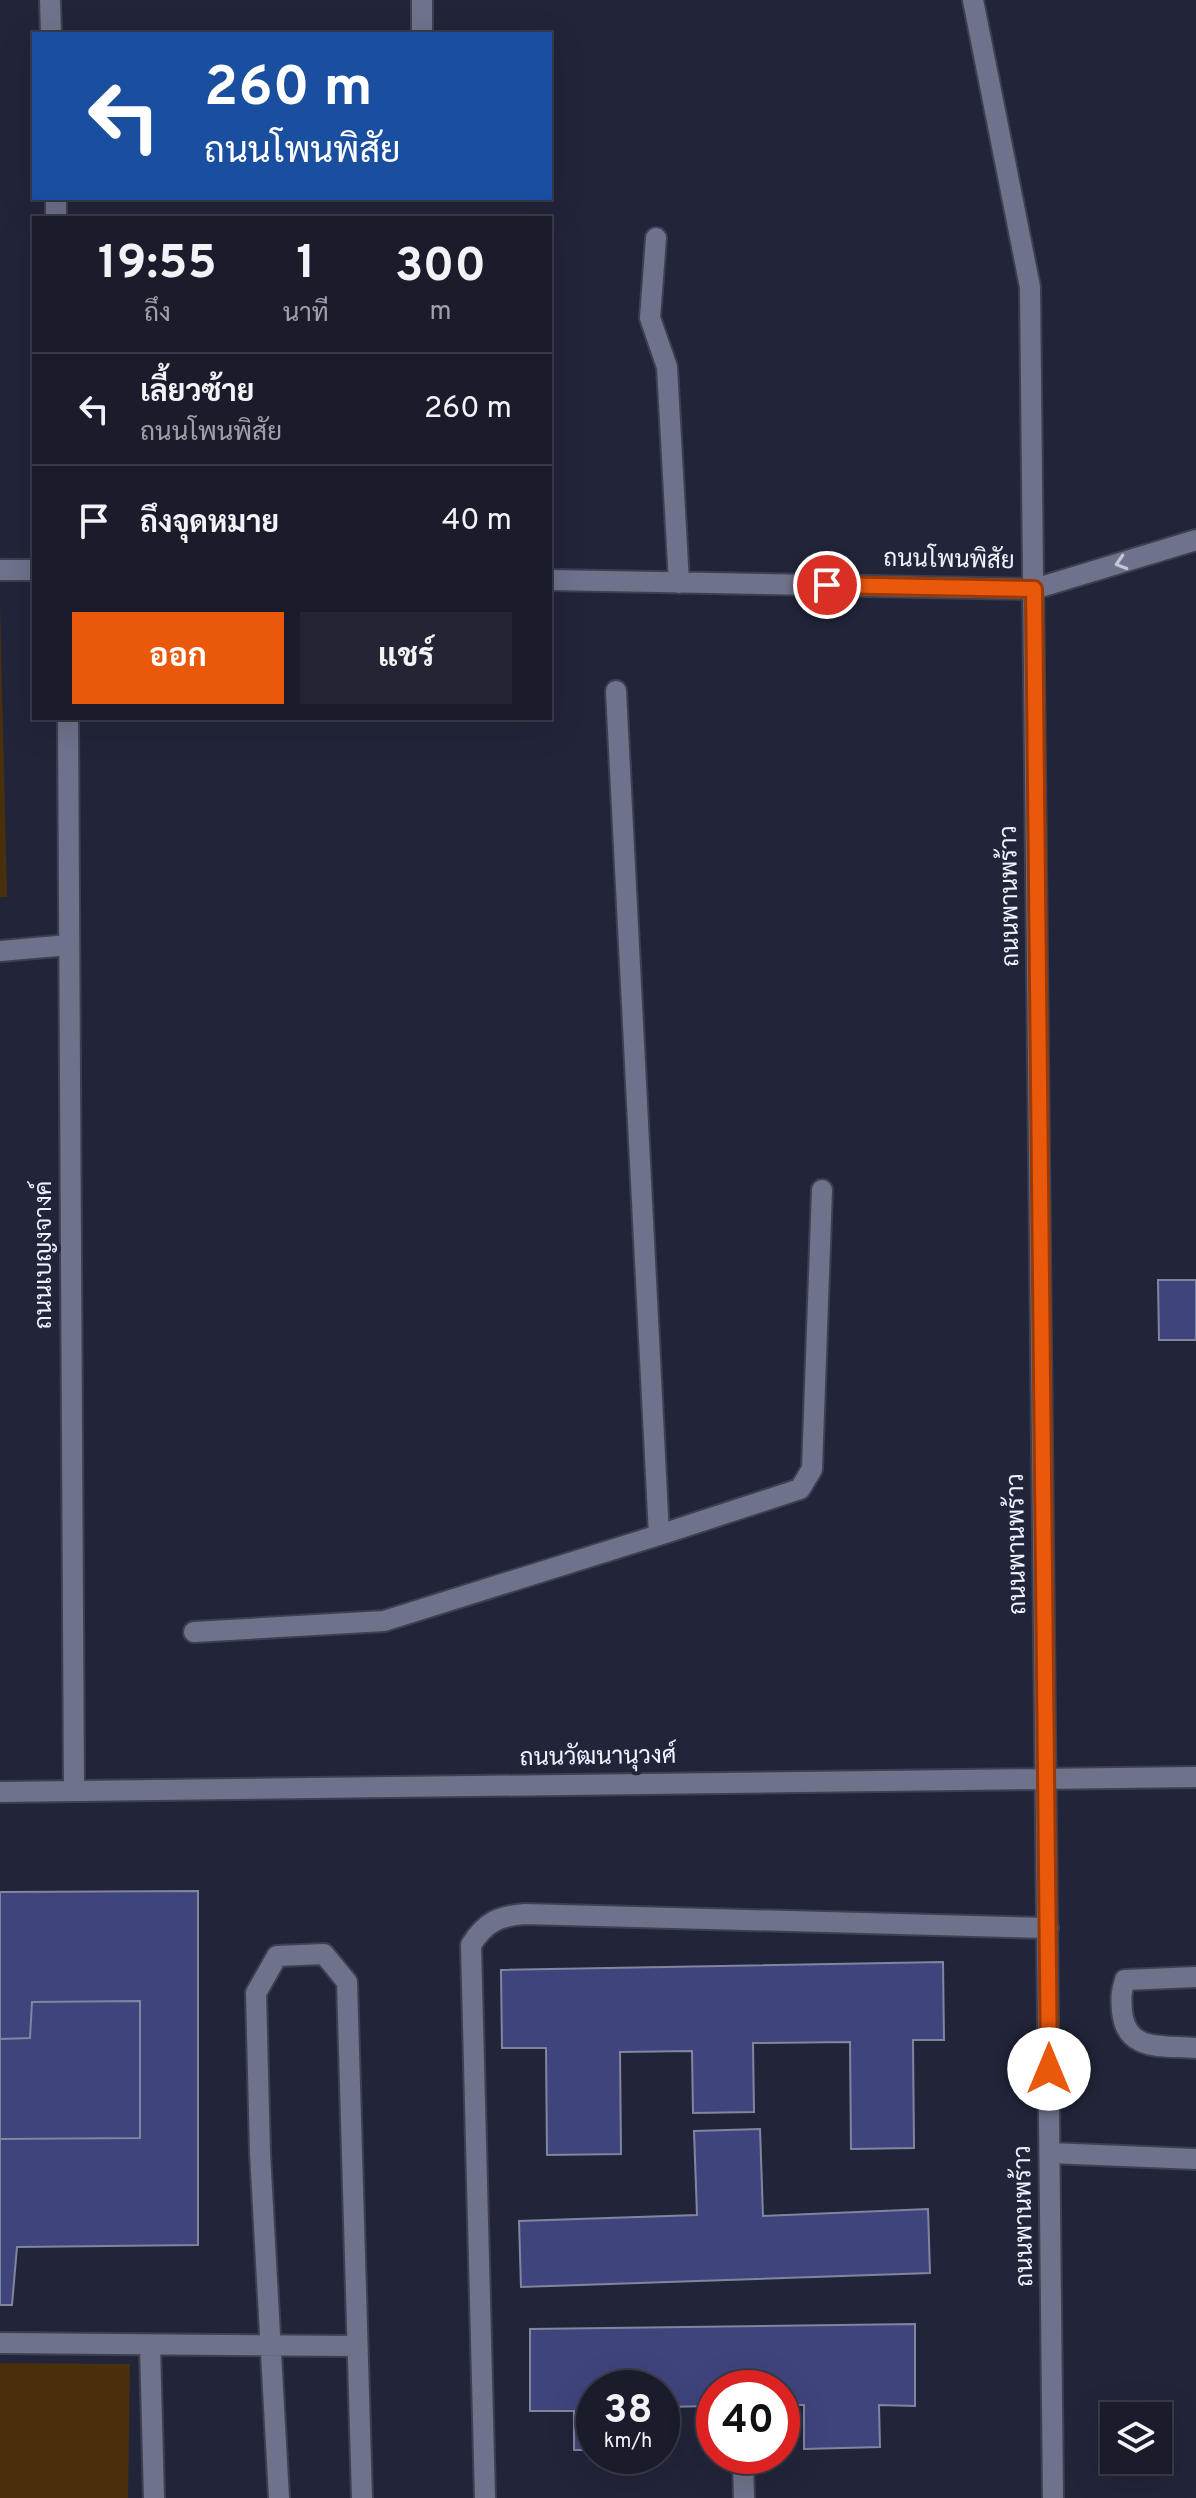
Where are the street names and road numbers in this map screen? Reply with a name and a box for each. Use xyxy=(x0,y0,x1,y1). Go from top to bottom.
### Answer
street label: ถนนโพนพิสัย xyxy=(883,542,1015,577)
street label: ถนนพานพร้าว xyxy=(993,825,1027,967)
street label: ถนนเบญงจางค์ xyxy=(27,1181,60,1329)
street label: ถนนพานพร้าว xyxy=(1000,1473,1034,1615)
street label: ถนนวัฒนานุวงศ์ xyxy=(519,1739,677,1774)
street label: ถนนพานพร้าว xyxy=(1007,2145,1041,2287)

